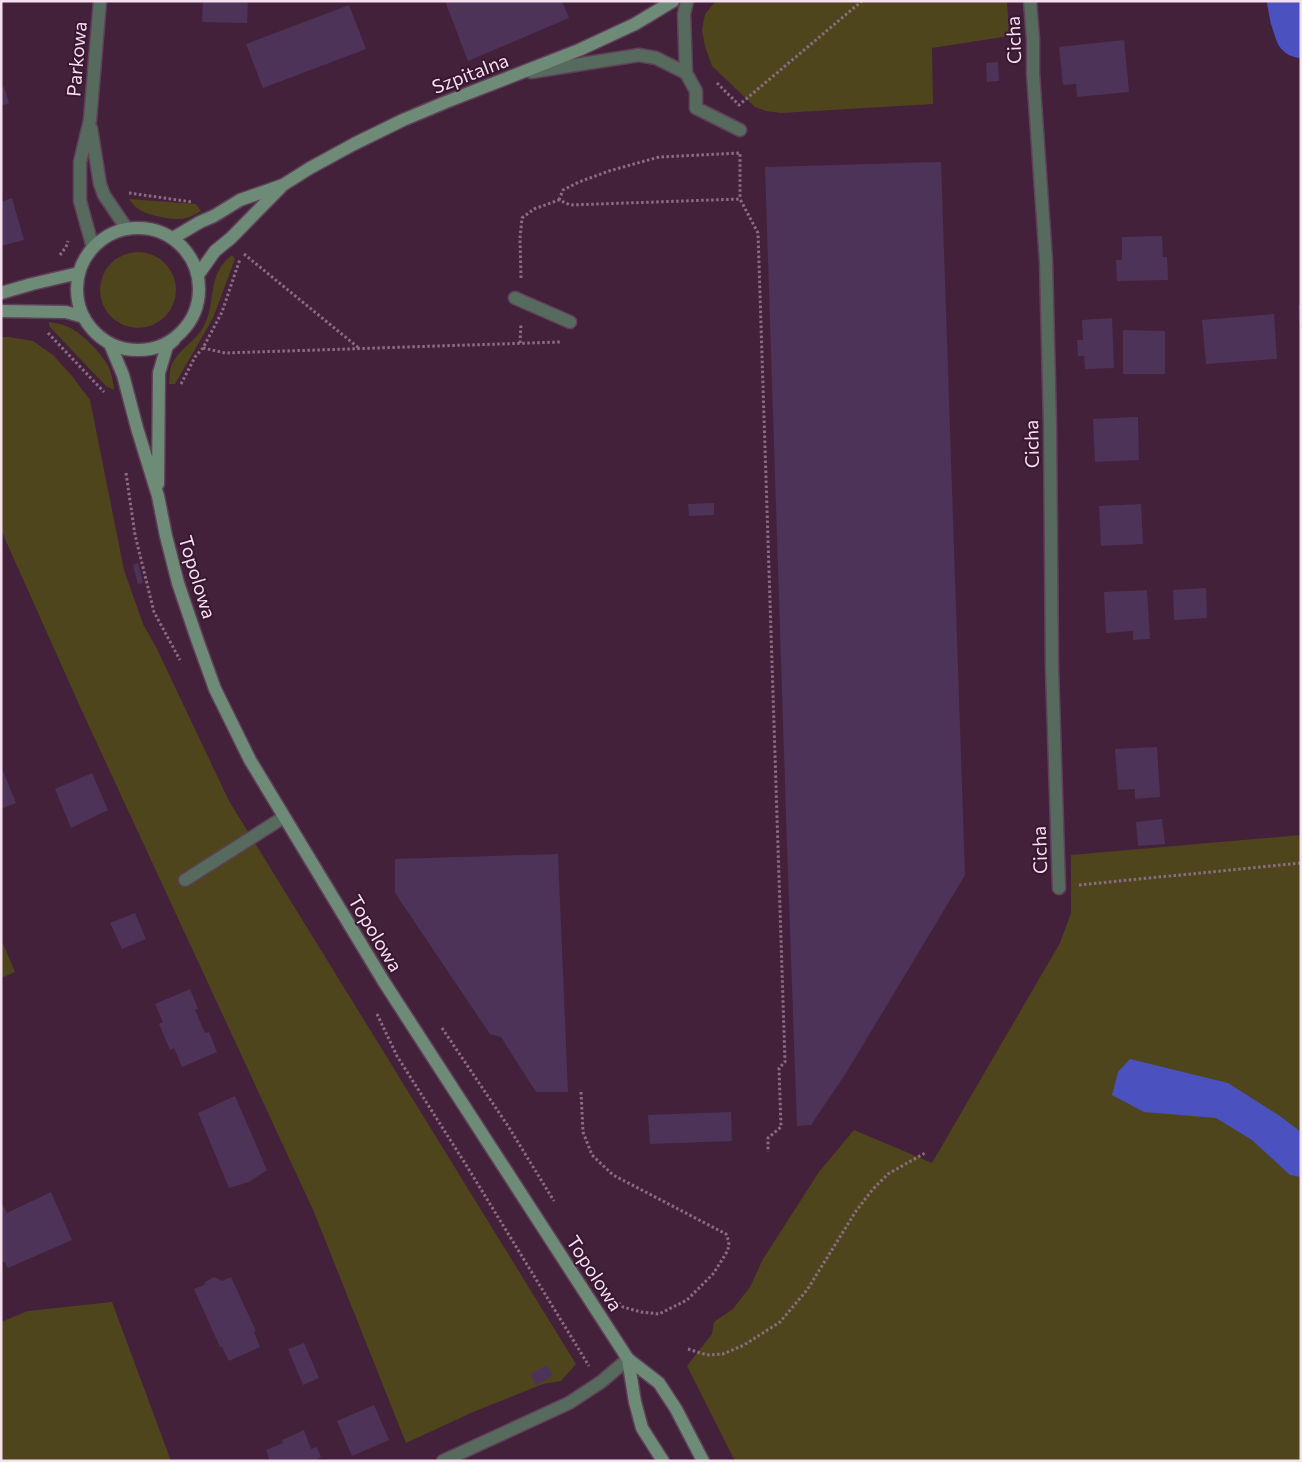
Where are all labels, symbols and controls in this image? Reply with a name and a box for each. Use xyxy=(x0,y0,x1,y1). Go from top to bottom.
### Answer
street label: Cicha xyxy=(1001,16,1025,64)
street label: Parkowa xyxy=(61,20,91,98)
street label: Szpitalna xyxy=(428,48,512,98)
street label: Cicha xyxy=(1019,420,1043,468)
street label: Topolowa xyxy=(175,533,221,621)
street label: Cicha xyxy=(1027,826,1051,874)
street label: Topolowa xyxy=(344,890,408,976)
street label: Topolowa xyxy=(562,1231,628,1315)

